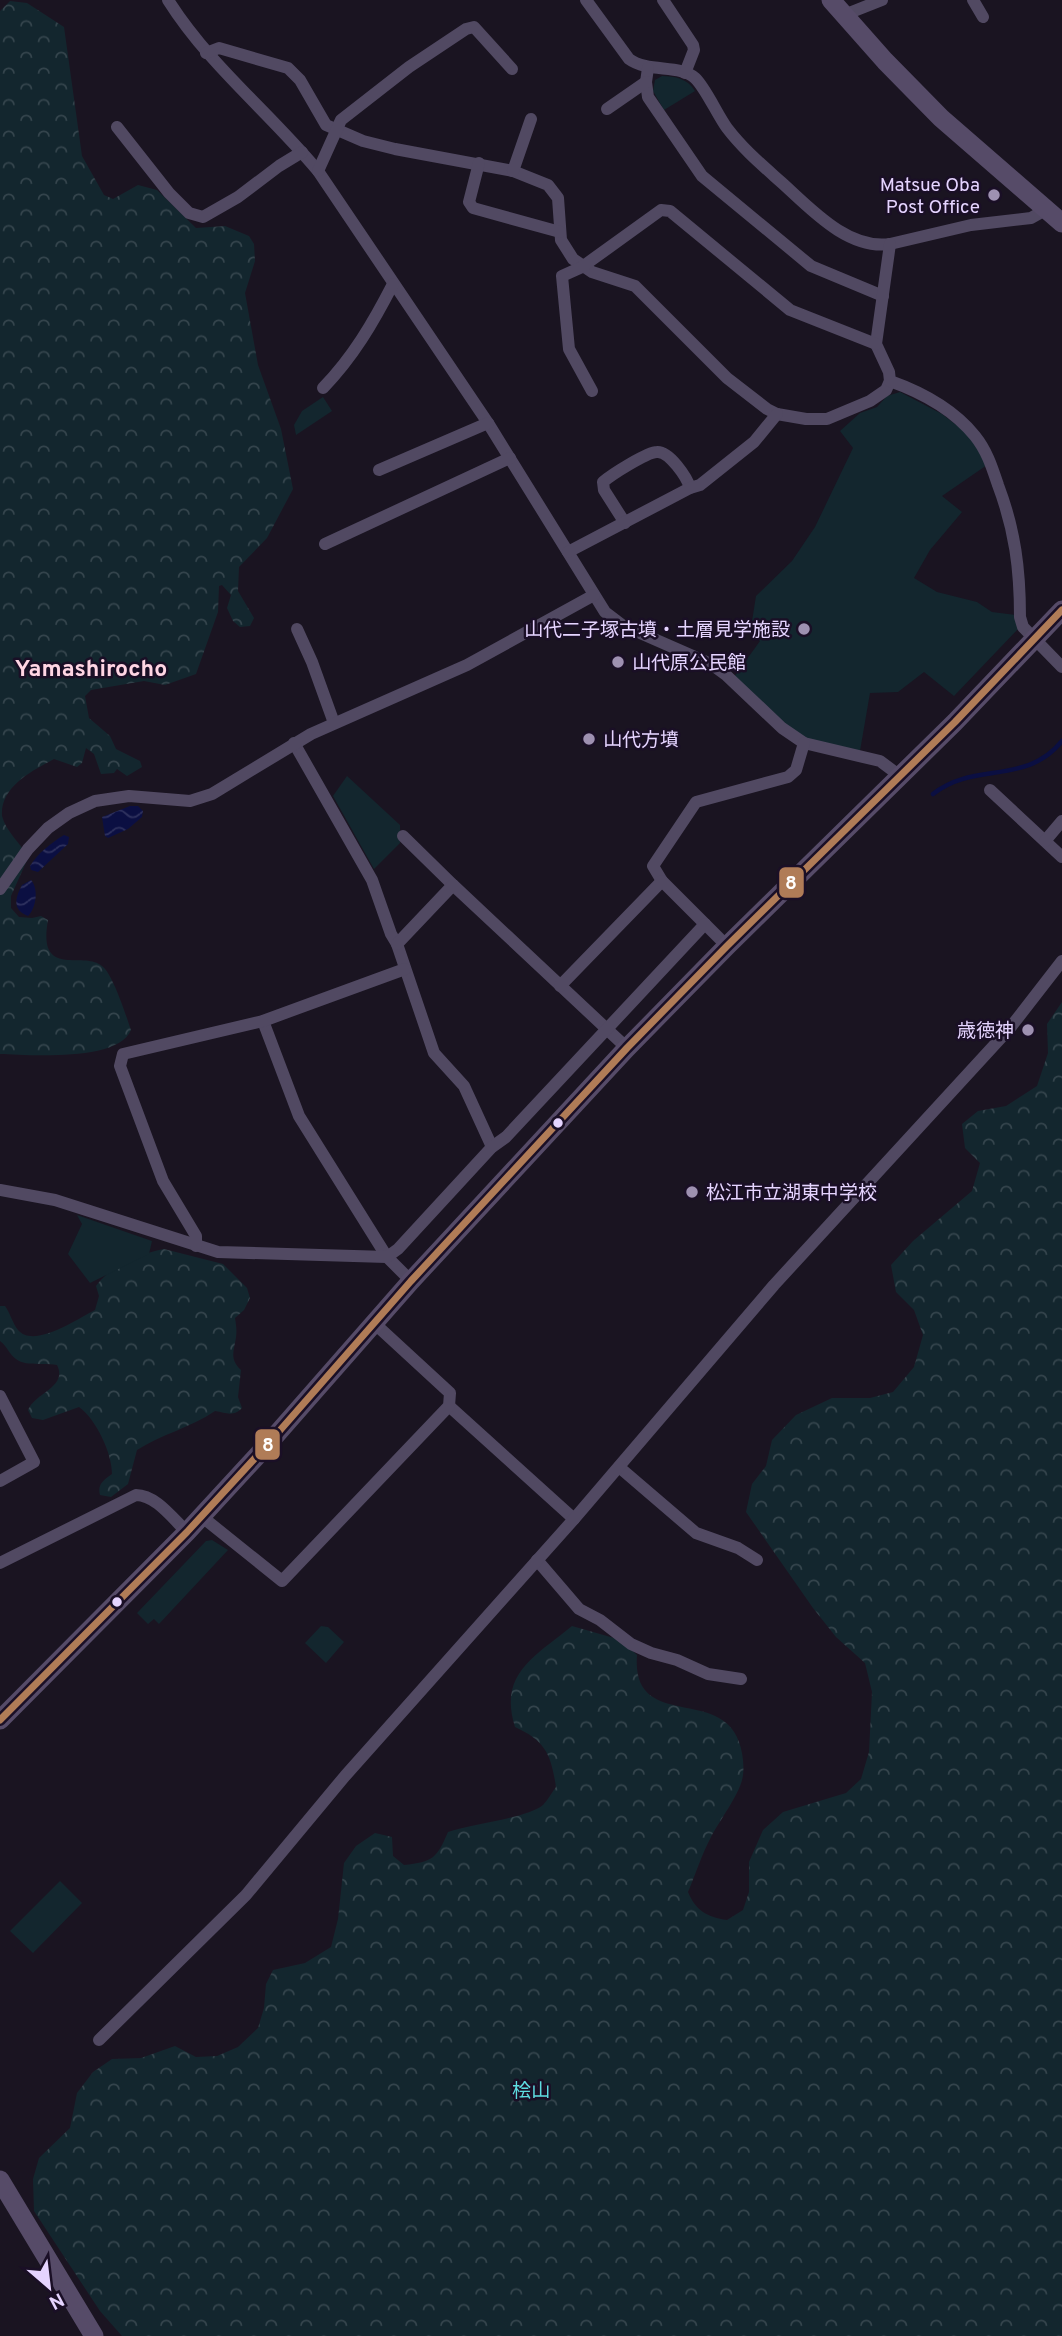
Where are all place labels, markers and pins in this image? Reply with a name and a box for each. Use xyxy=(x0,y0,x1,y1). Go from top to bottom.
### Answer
place label: Matsue Oba Post Office xyxy=(880,174,980,220)
marker: Matsue Oba Post Office xyxy=(986,187,1002,203)
place label: 山代二子塚古墳・土層見学施設 xyxy=(524,619,790,643)
marker: 山代二子塚古墳・土層見学施設 xyxy=(796,621,812,637)
place label: 山代原公民館 xyxy=(632,652,746,676)
marker: 山代原公民館 xyxy=(610,654,626,670)
place label: 山代方墳 xyxy=(603,729,679,753)
marker: 山代方墳 xyxy=(581,731,597,747)
place label: 歳徳神 xyxy=(957,1020,1014,1044)
marker: 歳徳神 xyxy=(1020,1022,1036,1038)
unlabelled marker xyxy=(551,1116,565,1130)
place label: 松江市立湖東中学校 xyxy=(706,1182,877,1206)
marker: 松江市立湖東中学校 xyxy=(684,1184,700,1200)
unlabelled marker xyxy=(110,1595,124,1609)

